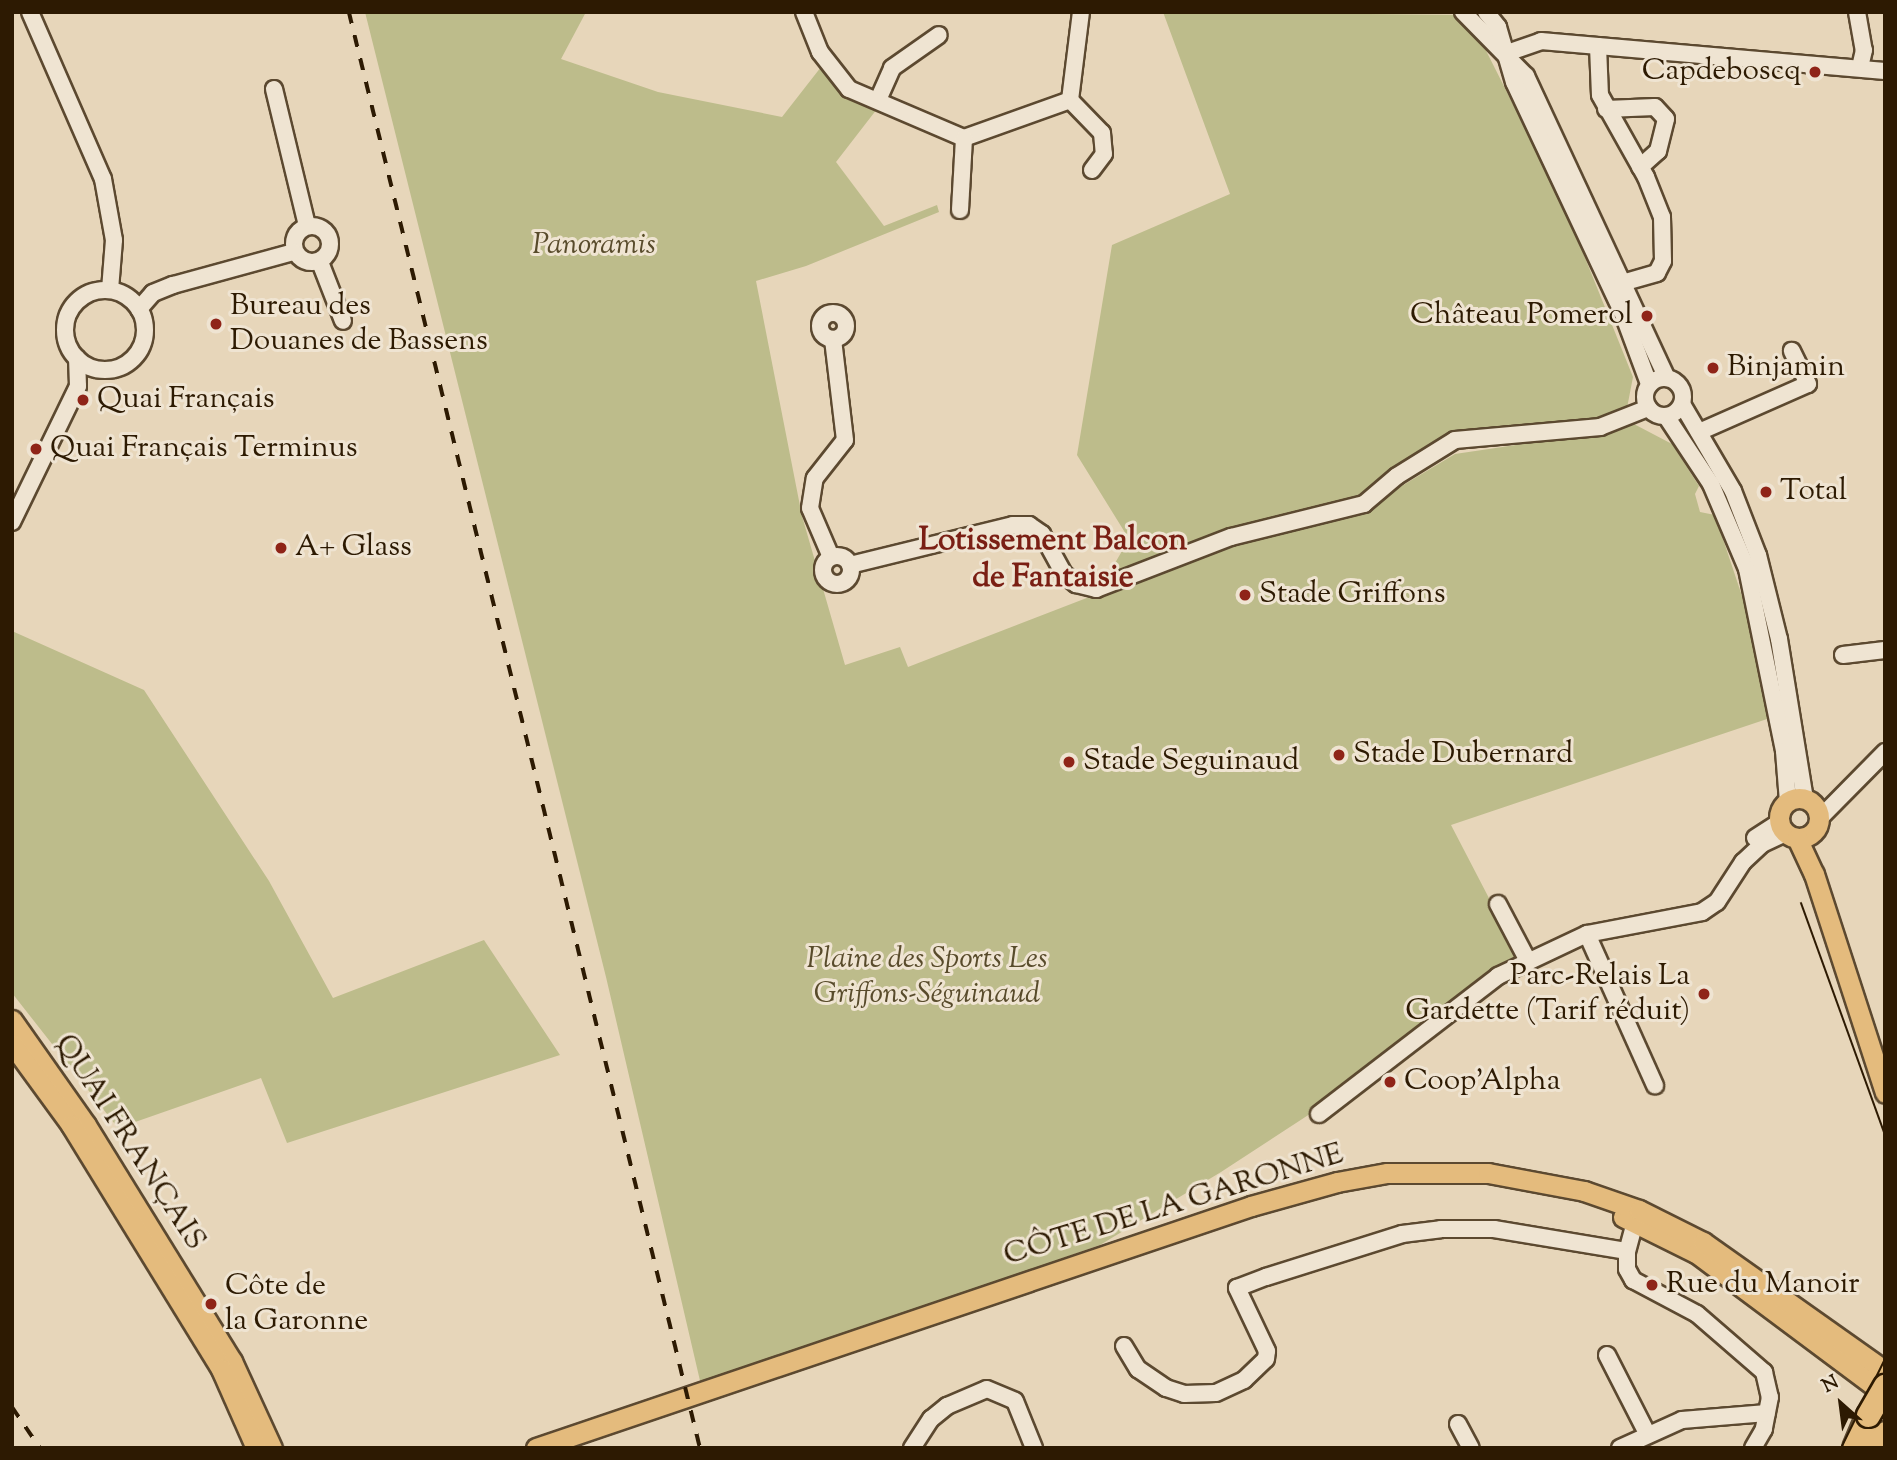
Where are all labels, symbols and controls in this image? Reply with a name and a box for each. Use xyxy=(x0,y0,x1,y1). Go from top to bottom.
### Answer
place label: Capdeboscq xyxy=(1642,54,1801,90)
marker: Capdeboscq xyxy=(1807,64,1823,80)
park label: Panoramis xyxy=(532,228,656,264)
place label: Bureau des Douanes de Bassens xyxy=(230,289,488,360)
place label: Château Pomerol xyxy=(1410,298,1633,334)
marker: Château Pomerol xyxy=(1639,308,1655,324)
marker: Bureau des Douanes de Bassens xyxy=(208,316,224,332)
place label: Binjamin xyxy=(1727,350,1845,386)
marker: Binjamin xyxy=(1705,360,1721,376)
place label: Quai Français xyxy=(97,382,275,418)
marker: Quai Français xyxy=(75,392,91,408)
place label: Quai Français Terminus xyxy=(50,431,357,467)
marker: Quai Français Terminus xyxy=(28,441,44,457)
place label: Total xyxy=(1780,474,1847,510)
marker: Total xyxy=(1758,484,1774,500)
district label: Lotissement Balcon de Fantaisie xyxy=(919,523,1187,598)
place label: A+ Glass xyxy=(295,530,412,566)
marker: A+ Glass xyxy=(273,540,289,556)
place label: Stade Griffons xyxy=(1259,577,1445,613)
marker: Stade Griffons xyxy=(1237,587,1253,603)
place label: Stade Dubernard xyxy=(1353,737,1573,773)
place label: Stade Seguinaud xyxy=(1083,744,1299,780)
marker: Stade Dubernard xyxy=(1331,747,1347,763)
marker: Stade Seguinaud xyxy=(1061,754,1077,770)
park label: Plaine des Sports Les Griffons-Séguinaud xyxy=(806,942,1048,1012)
place label: Parc-Relais La Gardette (Tarif réduit) xyxy=(1405,959,1690,1030)
marker: Parc-Relais La Gardette (Tarif réduit) xyxy=(1696,986,1712,1002)
street label: QUAI FRANÇAIS xyxy=(46,1028,212,1258)
place label: Coop'Alpha xyxy=(1404,1064,1561,1100)
marker: Coop'Alpha xyxy=(1382,1074,1398,1090)
street label: CÔTE DE LA GARONNE xyxy=(1000,1137,1348,1275)
place label: Rue du Manoir xyxy=(1666,1267,1859,1303)
place label: Côte de la Garonne xyxy=(225,1269,368,1340)
marker: Rue du Manoir xyxy=(1644,1277,1660,1293)
marker: Côte de la Garonne xyxy=(203,1296,219,1312)
north arrow xyxy=(1806,1369,1876,1439)
text: N xyxy=(1818,1370,1844,1401)

